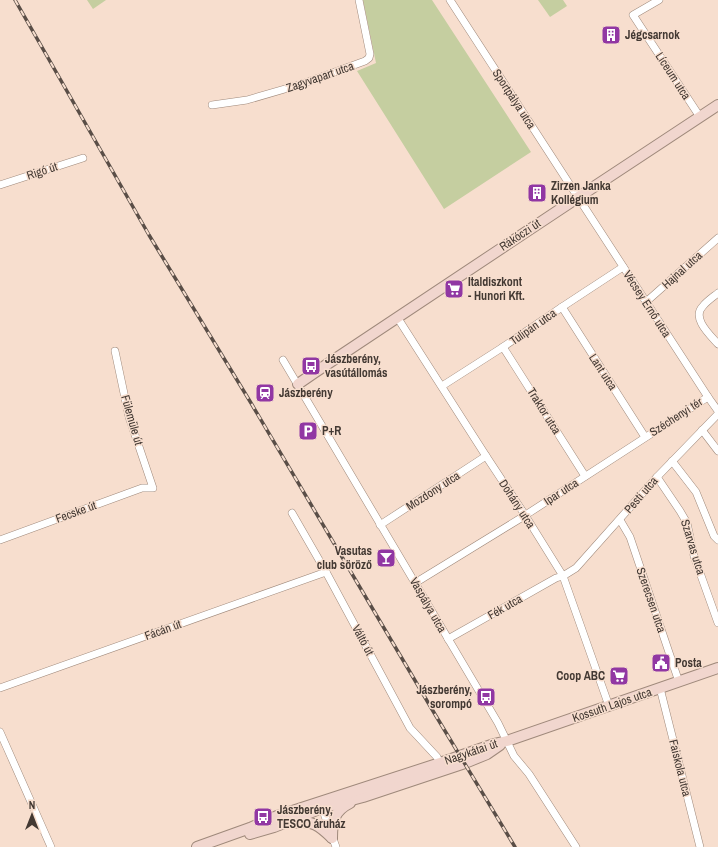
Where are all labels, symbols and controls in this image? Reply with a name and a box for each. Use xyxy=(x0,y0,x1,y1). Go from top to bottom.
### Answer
building icon: Jégcsarnok xyxy=(600,24,622,46)
place label: Jégcsarnok xyxy=(625,27,680,43)
street label: Líceum utca xyxy=(652,49,695,103)
street label: Zagyvapart utca xyxy=(284,58,356,96)
street label: Sportpálya utca xyxy=(489,66,540,132)
street label: Rigó út xyxy=(24,158,60,184)
place label: Zirzen Janka Kollégium xyxy=(551,178,611,208)
building icon: Zirzen Janka Kollégium xyxy=(526,182,548,204)
street label: Rákóczi út xyxy=(496,215,544,255)
street label: Hajnal utca xyxy=(658,247,706,292)
street label: Vécsey Ernő utca xyxy=(619,268,675,341)
place label: Italdiszkont - Hunori Kft. xyxy=(468,274,525,304)
supermarket icon: Italdiszkont - Hunori Kft. xyxy=(443,278,465,300)
street label: Tulipán utca xyxy=(507,305,560,349)
place label: Jászberény, vasútállomás xyxy=(325,351,388,381)
street label: Lant utca xyxy=(585,351,621,394)
bus stop icon: Jászberény, vasútállomás xyxy=(300,355,322,377)
station icon: Jászberény xyxy=(254,382,276,404)
place label: Jászberény xyxy=(279,385,333,401)
street label: Traktor utca xyxy=(523,385,565,438)
street label: Fülemüle út xyxy=(117,393,147,447)
street label: Széchenyi tér xyxy=(646,394,706,440)
parking icon: P+R xyxy=(297,420,319,442)
place label: P+R xyxy=(322,423,341,439)
street label: Mozdony utca xyxy=(403,467,463,514)
street label: Pesti utca xyxy=(621,473,662,517)
street label: Ipar utca xyxy=(541,475,582,509)
street label: Dohány utca xyxy=(495,476,539,532)
street label: Fecske út xyxy=(53,497,99,527)
street label: Szarvas utca xyxy=(677,517,709,577)
place label: Vasutas club söröző xyxy=(317,543,373,573)
bar icon: Vasutas club söröző xyxy=(375,547,397,569)
street label: Szerecsen utca xyxy=(632,565,670,635)
street label: Vaspálya utca xyxy=(406,575,450,636)
street label: Fék utca xyxy=(485,590,526,623)
street label: Fácán út xyxy=(142,616,184,644)
street label: Váltó út xyxy=(348,622,378,658)
public building icon: Posta xyxy=(650,652,672,674)
place label: Posta xyxy=(675,655,702,671)
supermarket icon: Coop ABC xyxy=(608,665,630,687)
place label: Coop ABC xyxy=(556,668,605,684)
place label: Jászberény, sorompó xyxy=(416,682,472,712)
street label: Kossuth Lajos utca xyxy=(570,684,654,726)
bus stop icon: Jászberény, sorompó xyxy=(475,686,497,708)
street label: Nagykátai út xyxy=(442,735,500,769)
street label: Faiskola utca xyxy=(665,738,695,799)
north arrow xyxy=(12,795,52,835)
text: N xyxy=(29,798,35,812)
place label: Jászberény, TESCO áruház xyxy=(277,802,345,832)
bus stop icon: Jászberény, TESCO áruház xyxy=(252,806,274,828)

